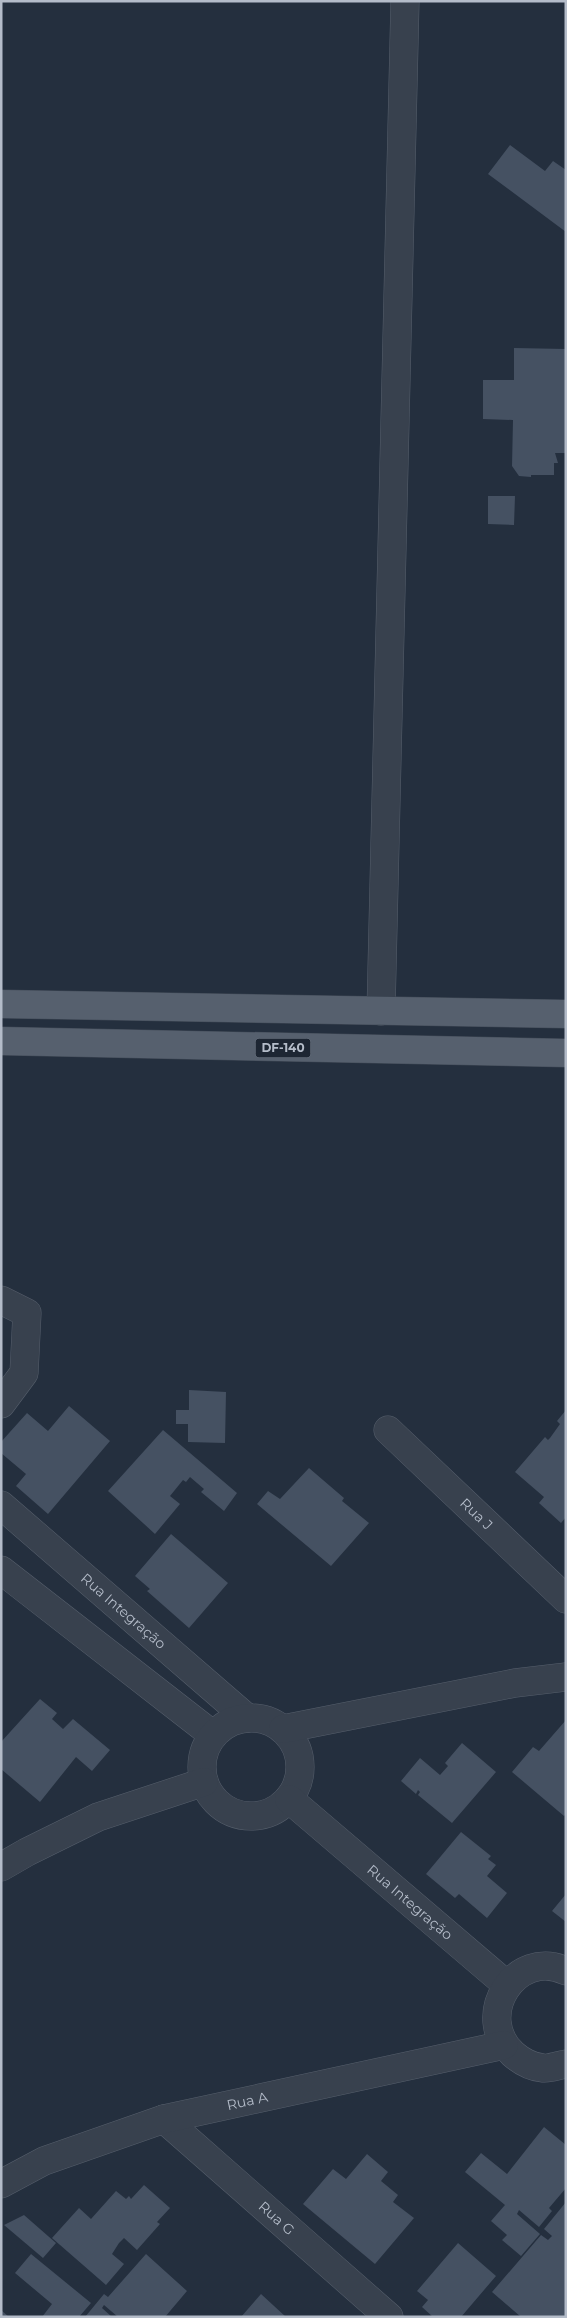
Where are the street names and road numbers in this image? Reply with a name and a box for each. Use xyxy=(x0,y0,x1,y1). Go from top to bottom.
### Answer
road number: DF-140 xyxy=(256,1038,310,1058)
street label: Rua J xyxy=(456,1494,497,1534)
street label: Rua Integração xyxy=(77,1569,170,1653)
street label: Rua Integração xyxy=(363,1861,457,1944)
street label: Rua A xyxy=(225,2087,270,2114)
street label: Rua G xyxy=(255,2197,298,2239)

